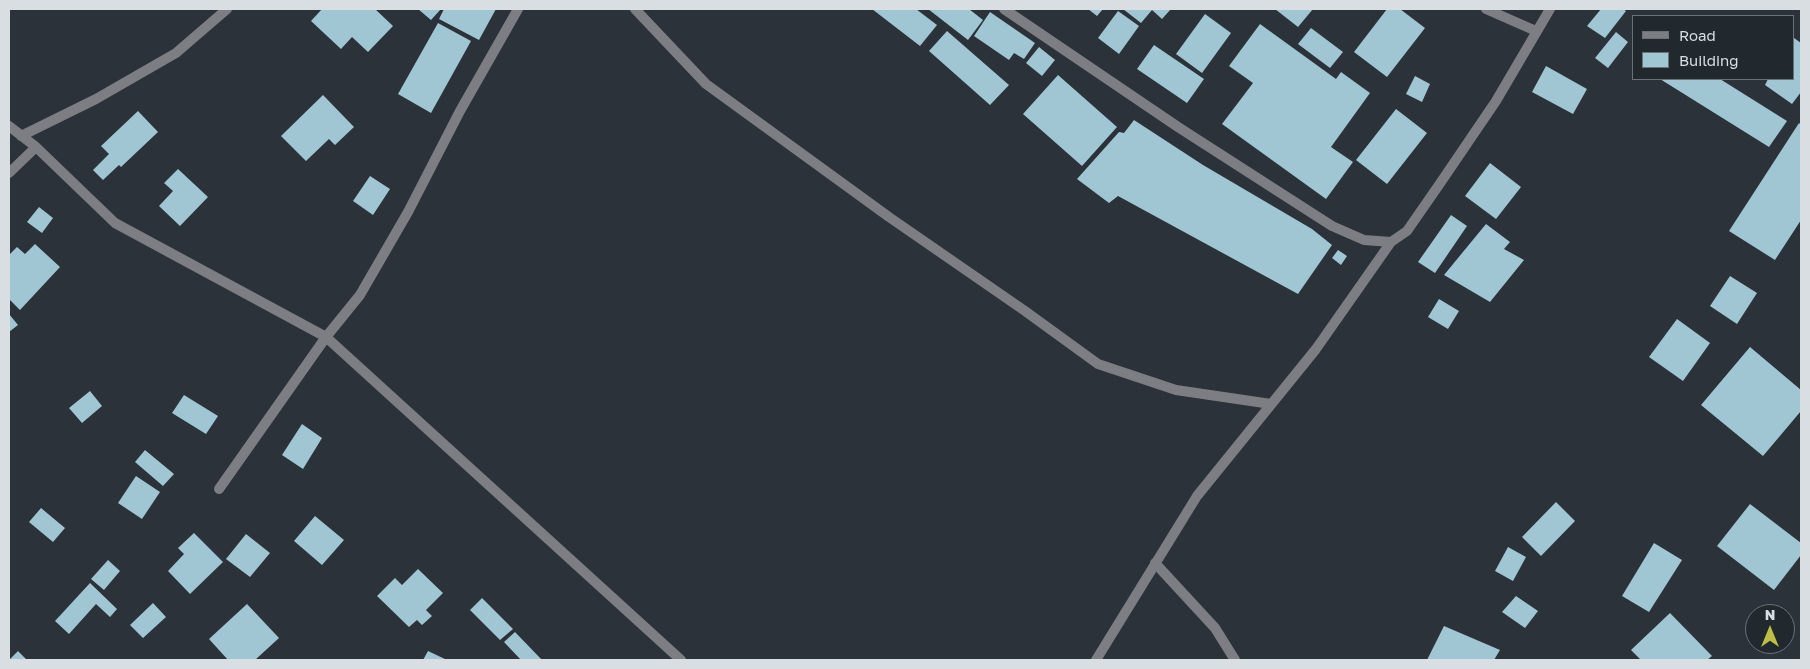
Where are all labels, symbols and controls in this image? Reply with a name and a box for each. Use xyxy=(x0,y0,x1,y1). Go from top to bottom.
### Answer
legend xyxy=(1632,15,1795,80)
text: Road xyxy=(1679,26,1716,44)
text: Building xyxy=(1679,51,1739,69)
north arrow xyxy=(1745,604,1795,654)
text: N xyxy=(1765,606,1775,623)

